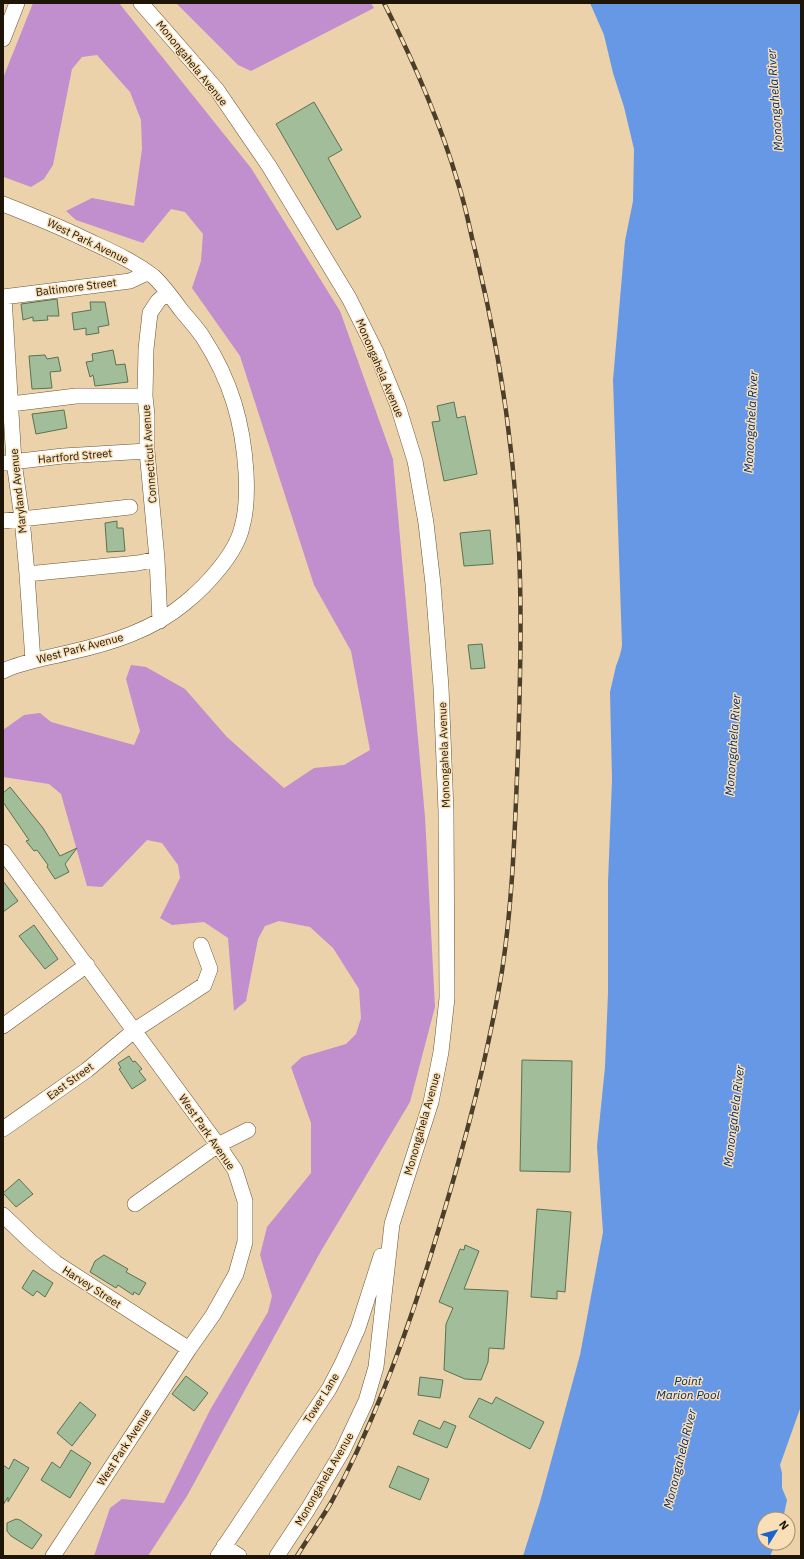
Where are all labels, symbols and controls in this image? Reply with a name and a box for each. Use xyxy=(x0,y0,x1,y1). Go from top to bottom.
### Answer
street label: Monongahela Avenue xyxy=(153,17,231,109)
water label: Monongahela River xyxy=(763,48,786,151)
street label: West Park Avenue xyxy=(45,215,131,267)
street label: Baltimore Street xyxy=(35,275,117,299)
street label: Monongahela Avenue xyxy=(353,317,407,419)
water label: Monongahela River xyxy=(740,370,761,473)
street label: Connecticut Avenue xyxy=(139,404,159,504)
street label: Hartford Street xyxy=(37,446,113,466)
street label: Maryland Avenue xyxy=(7,448,29,534)
street label: West Park Avenue xyxy=(35,630,125,666)
water label: Monongahela River xyxy=(721,693,744,796)
street label: Monongahela Avenue xyxy=(435,702,453,808)
street label: East Street xyxy=(44,1059,96,1103)
water label: Monongahela River xyxy=(720,1064,747,1168)
street label: Monongahela Avenue xyxy=(401,1071,443,1177)
street label: West Park Avenue xyxy=(176,1092,238,1172)
street label: Harvey Street xyxy=(60,1263,124,1311)
street label: Tower Lane xyxy=(300,1370,342,1426)
water label: Point Marion Pool xyxy=(656,1373,721,1402)
street label: West Park Avenue xyxy=(94,1406,154,1488)
water label: Monongahela River xyxy=(660,1407,699,1510)
street label: Monongahela Avenue xyxy=(291,1430,357,1528)
north arrow xyxy=(756,1511,796,1551)
text: N xyxy=(776,1518,792,1532)

